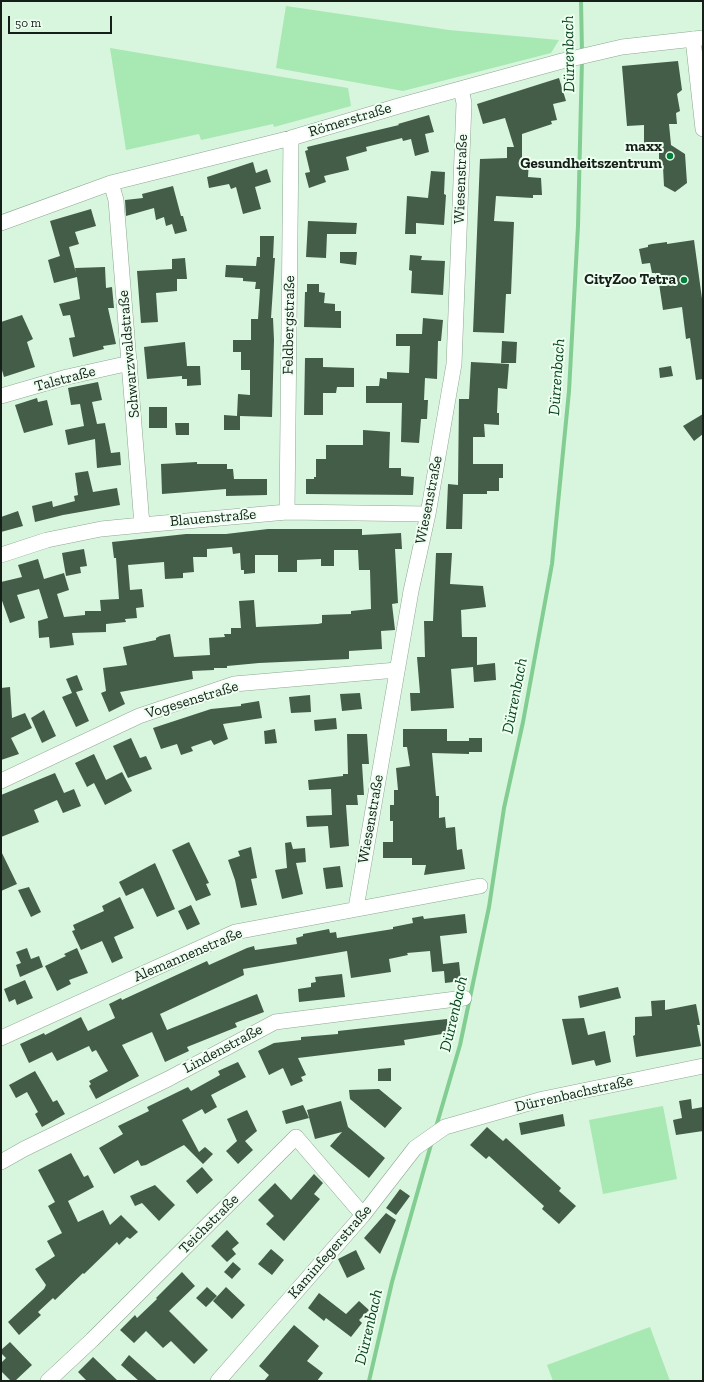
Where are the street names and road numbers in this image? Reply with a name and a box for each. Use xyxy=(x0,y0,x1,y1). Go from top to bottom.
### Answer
street label: Römerstraße xyxy=(306,99,394,141)
street label: Wiesenstraße xyxy=(450,134,472,224)
street label: Feldbergstraße xyxy=(279,275,299,375)
street label: Schwarzwaldstraße xyxy=(114,289,144,419)
street label: Talstraße xyxy=(32,362,98,396)
street label: Wiesenstraße xyxy=(412,454,446,546)
street label: Blauenstraße xyxy=(169,505,257,531)
street label: Vogesenstraße xyxy=(143,677,241,723)
street label: Wiesenstraße xyxy=(354,773,388,865)
street label: Alemannenstraße xyxy=(131,924,245,986)
street label: Lindenstraße xyxy=(180,1021,266,1077)
street label: Dürrenbachstraße xyxy=(513,1072,635,1116)
street label: Teichstraße xyxy=(175,1190,243,1258)
street label: Kaminfegerstraße xyxy=(284,1201,376,1303)

